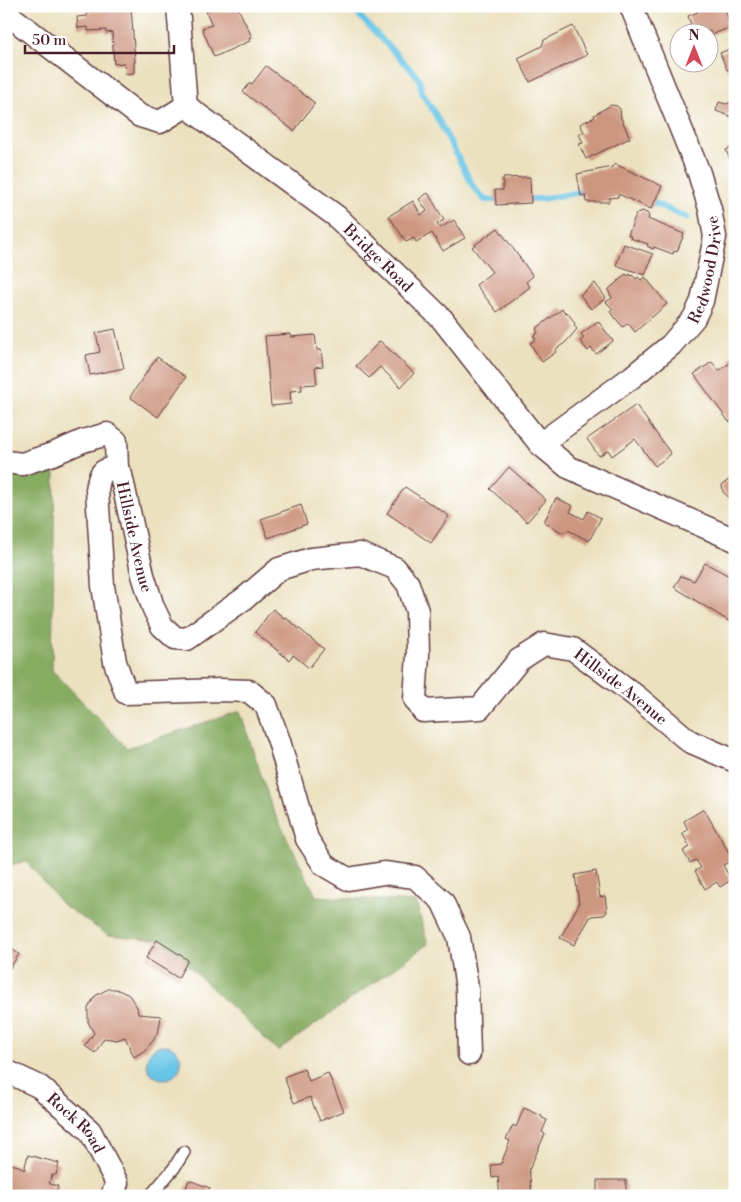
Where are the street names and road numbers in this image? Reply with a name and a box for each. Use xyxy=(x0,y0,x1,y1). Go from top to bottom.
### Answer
street label: Redwood Drive xyxy=(684,214,726,327)
street label: Bridge Road xyxy=(338,219,417,297)
street label: Hillside Avenue xyxy=(112,480,157,595)
street label: Hillside Avenue xyxy=(570,644,671,729)
street label: Rock Road xyxy=(42,1089,109,1157)

